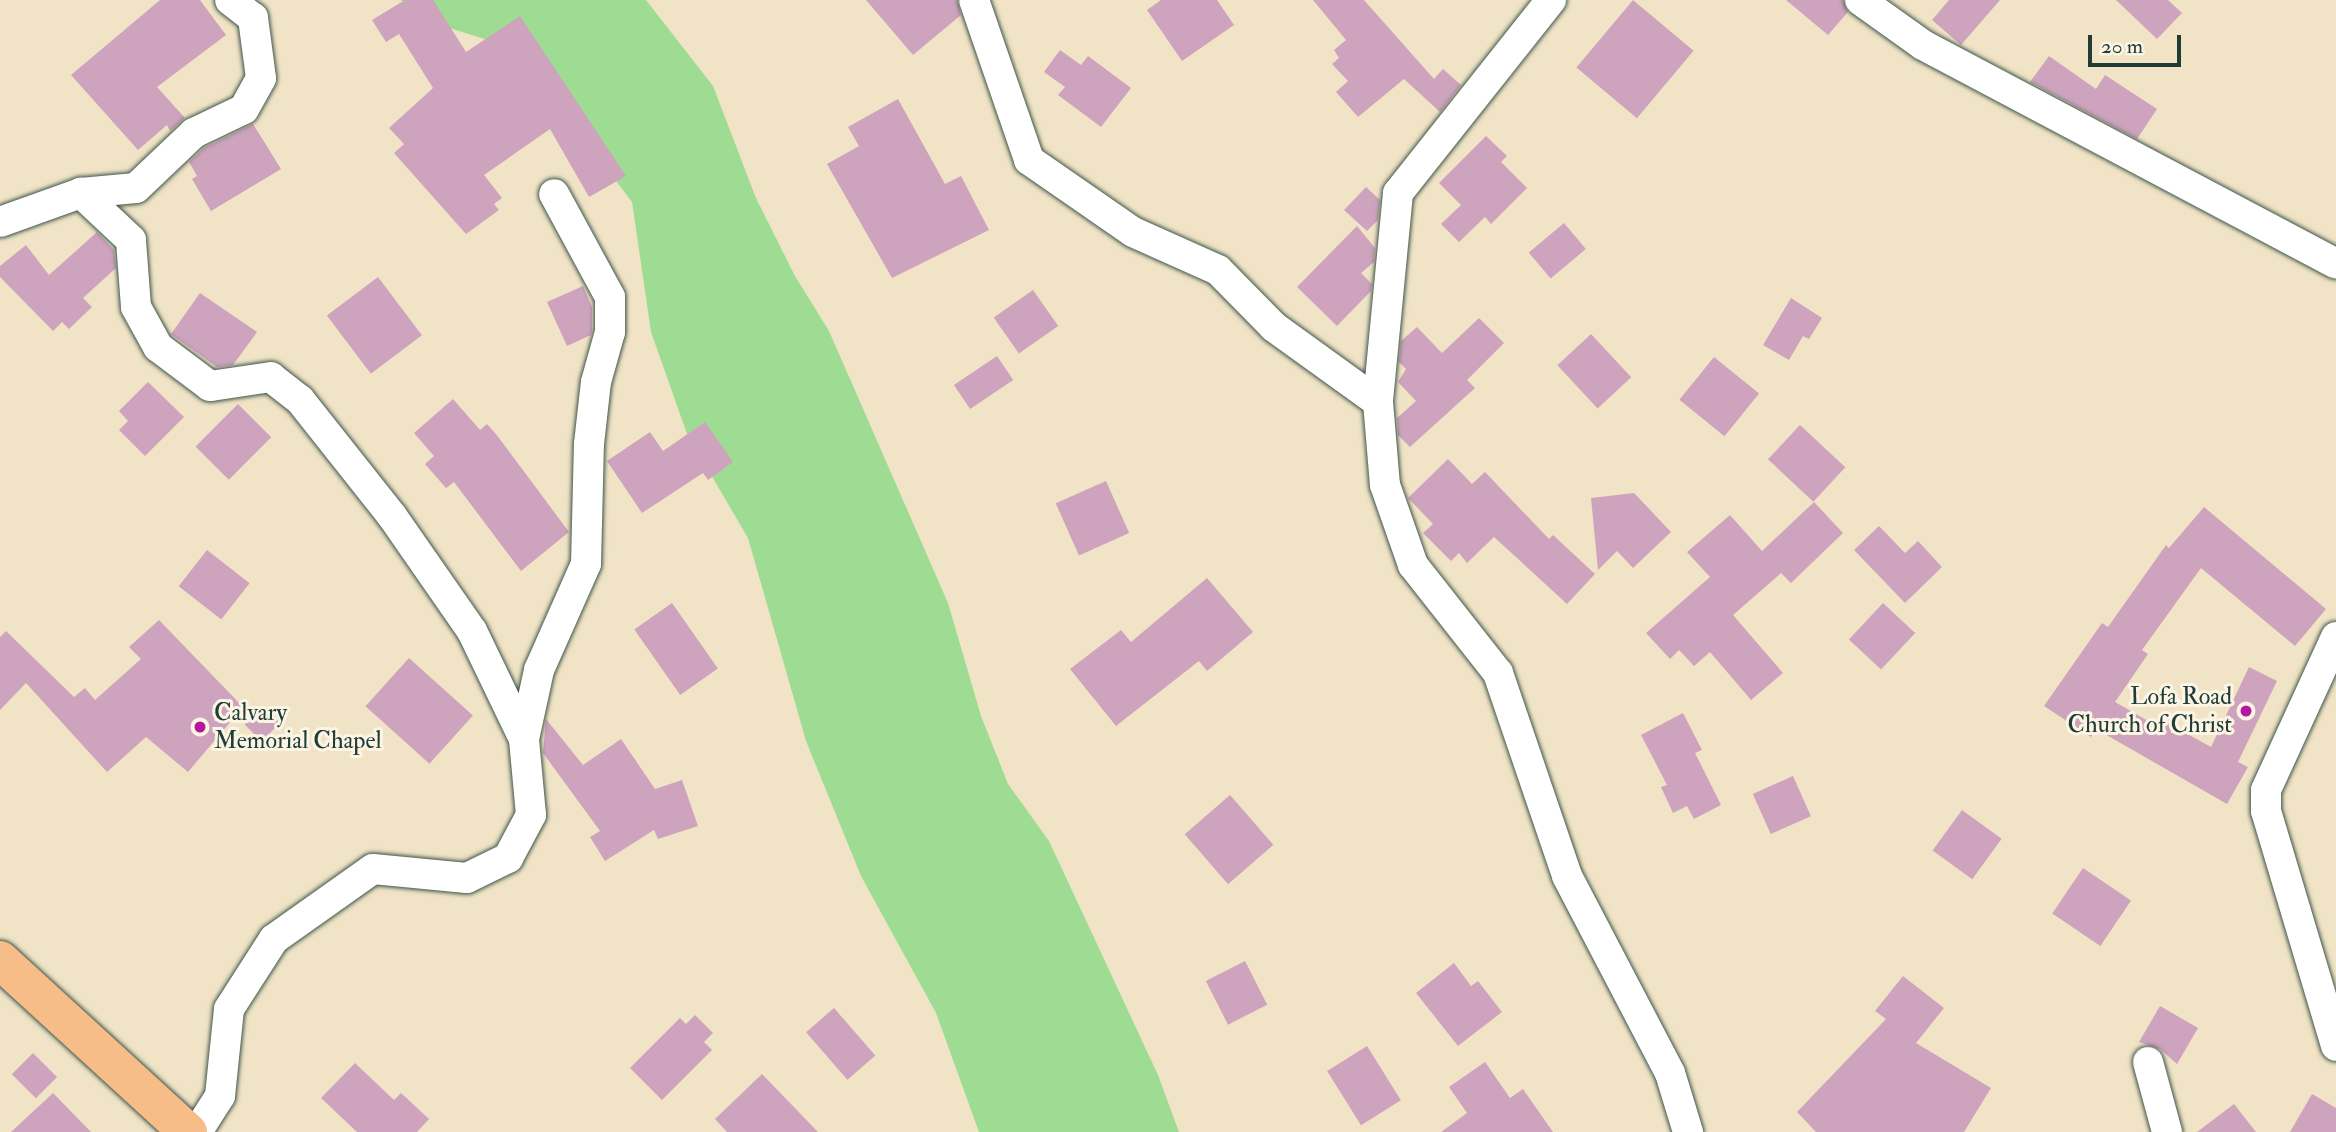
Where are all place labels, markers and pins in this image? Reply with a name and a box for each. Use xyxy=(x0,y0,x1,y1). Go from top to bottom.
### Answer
place label: Lofa Road Church of Christ xyxy=(2068,683,2232,739)
place label: Calvary Memorial Chapel xyxy=(214,699,382,755)
marker: Lofa Road Church of Christ xyxy=(2238,703,2254,719)
marker: Calvary Memorial Chapel xyxy=(192,719,208,735)

